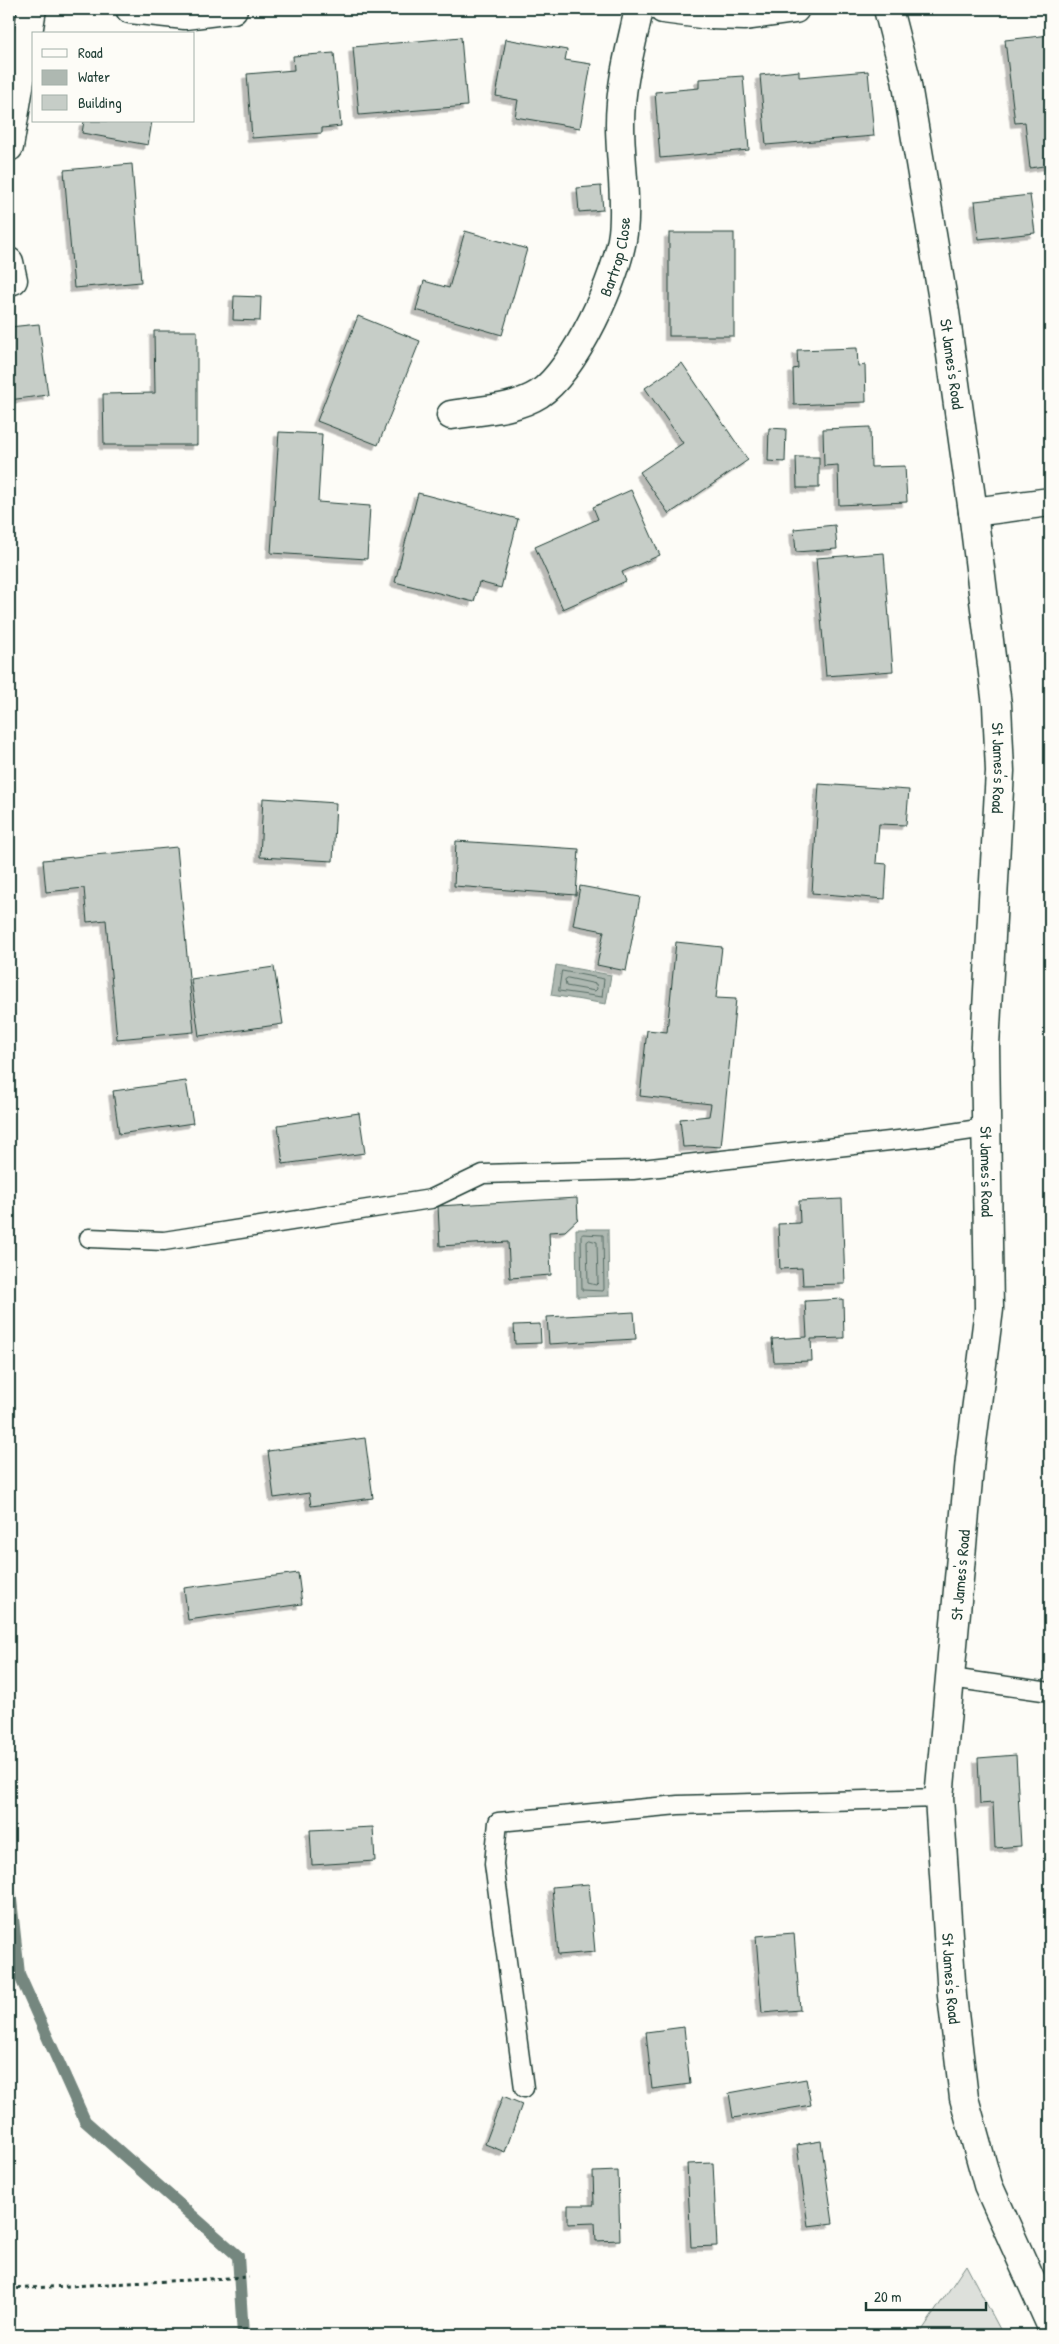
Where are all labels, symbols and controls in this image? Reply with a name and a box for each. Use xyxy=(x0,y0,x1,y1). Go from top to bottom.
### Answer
legend xyxy=(32,32,195,122)
text: Road xyxy=(78,42,103,63)
text: Water xyxy=(78,66,110,87)
text: Building xyxy=(78,92,122,113)
street label: Bartrop Close xyxy=(594,216,635,300)
street label: St James's Road xyxy=(935,317,969,411)
street label: St James's Road xyxy=(987,722,1011,814)
street label: St James's Road xyxy=(975,1126,999,1217)
street label: St James's Road xyxy=(945,1529,975,1621)
street label: St James's Road xyxy=(937,1932,966,2025)
scale bar xyxy=(866,2279,986,2311)
text: 20 m xyxy=(874,2286,901,2307)

